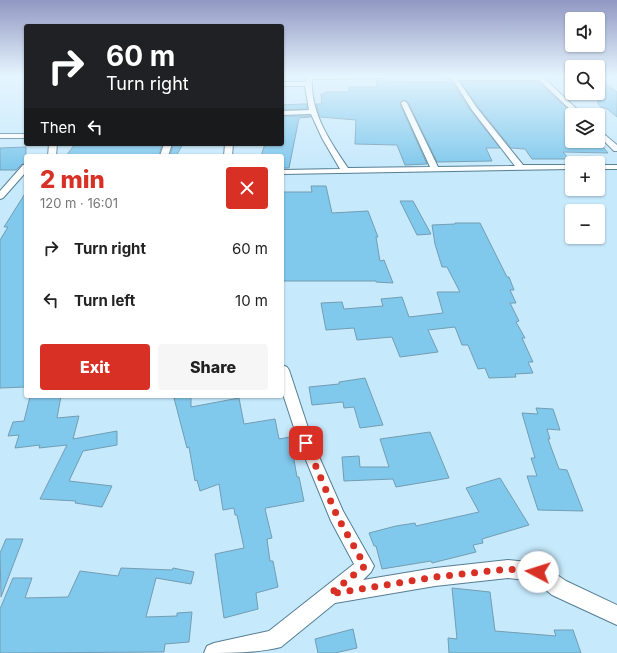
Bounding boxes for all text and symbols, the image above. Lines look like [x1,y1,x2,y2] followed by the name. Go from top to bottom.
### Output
[565,12,605,244] map controls
[565,12,605,52] button: sound
[106,39,175,73] text: 60 m
[40,40,92,92] icon: right
[565,60,605,100] button: search
[106,73,189,94] text: Turn right
[565,108,605,148] button: layers
[84,116,106,138] icon: left
[40,118,76,137] text: Then
[565,156,605,196] button: +
[40,165,105,194] text: 2 min
[226,167,268,209] button: close
[40,195,118,211] text: 120 m · 16:01
[565,204,605,244] button: −
[40,237,62,259] icon: right
[74,239,146,258] text: Turn right
[232,239,268,258] text: 60 m
[40,289,62,311] icon: left
[74,291,135,310] text: Turn left
[235,291,268,310] text: 10 m
[40,344,150,390] button: Exit
[158,344,268,390] button: Share
[289,426,323,460] pin
[295,432,317,454] icon: arrive
[517,551,559,593] position arrow

